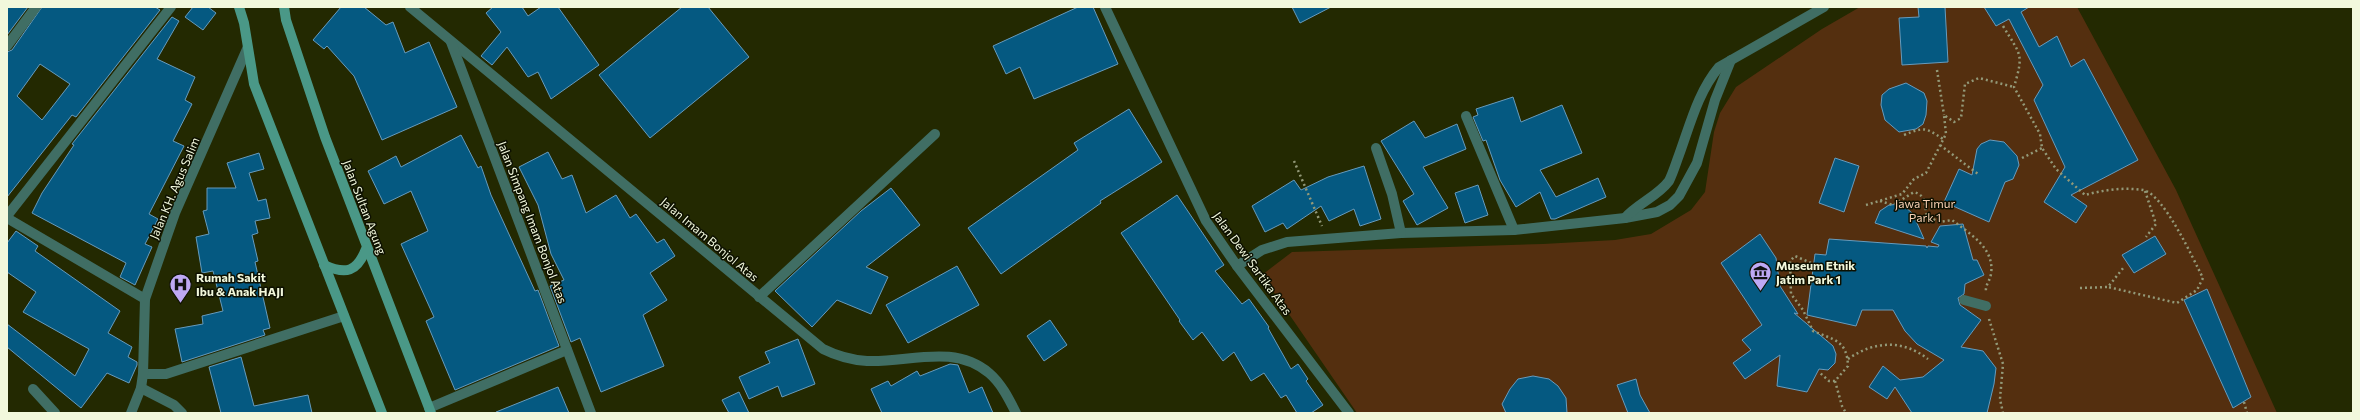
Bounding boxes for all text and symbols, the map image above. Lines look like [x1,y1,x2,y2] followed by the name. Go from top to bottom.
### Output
[146,135,203,241] street label: Jalan KH. Agus Salim
[495,139,570,305] street label: Jalan Simpang Imam Bonjol Atas
[340,158,390,257] street label: Jalan Sultan Agung
[658,194,762,285] street label: Jalan Imam Bonjol Atas
[1895,196,1955,224] park label: Jawa Timur Park 1
[1210,209,1295,318] street label: Jalan Dewi Sartika Atas
[1776,258,1855,287] place label: Museum Etnik Jatim Park 1
[1747,259,1773,292] museum icon: Museum Etnik Jatim Park 1
[196,270,284,299] place label: Rumah Sakit Ibu & Anak HAJI
[167,271,193,304] hospital icon: Rumah Sakit Ibu & Anak HAJI

